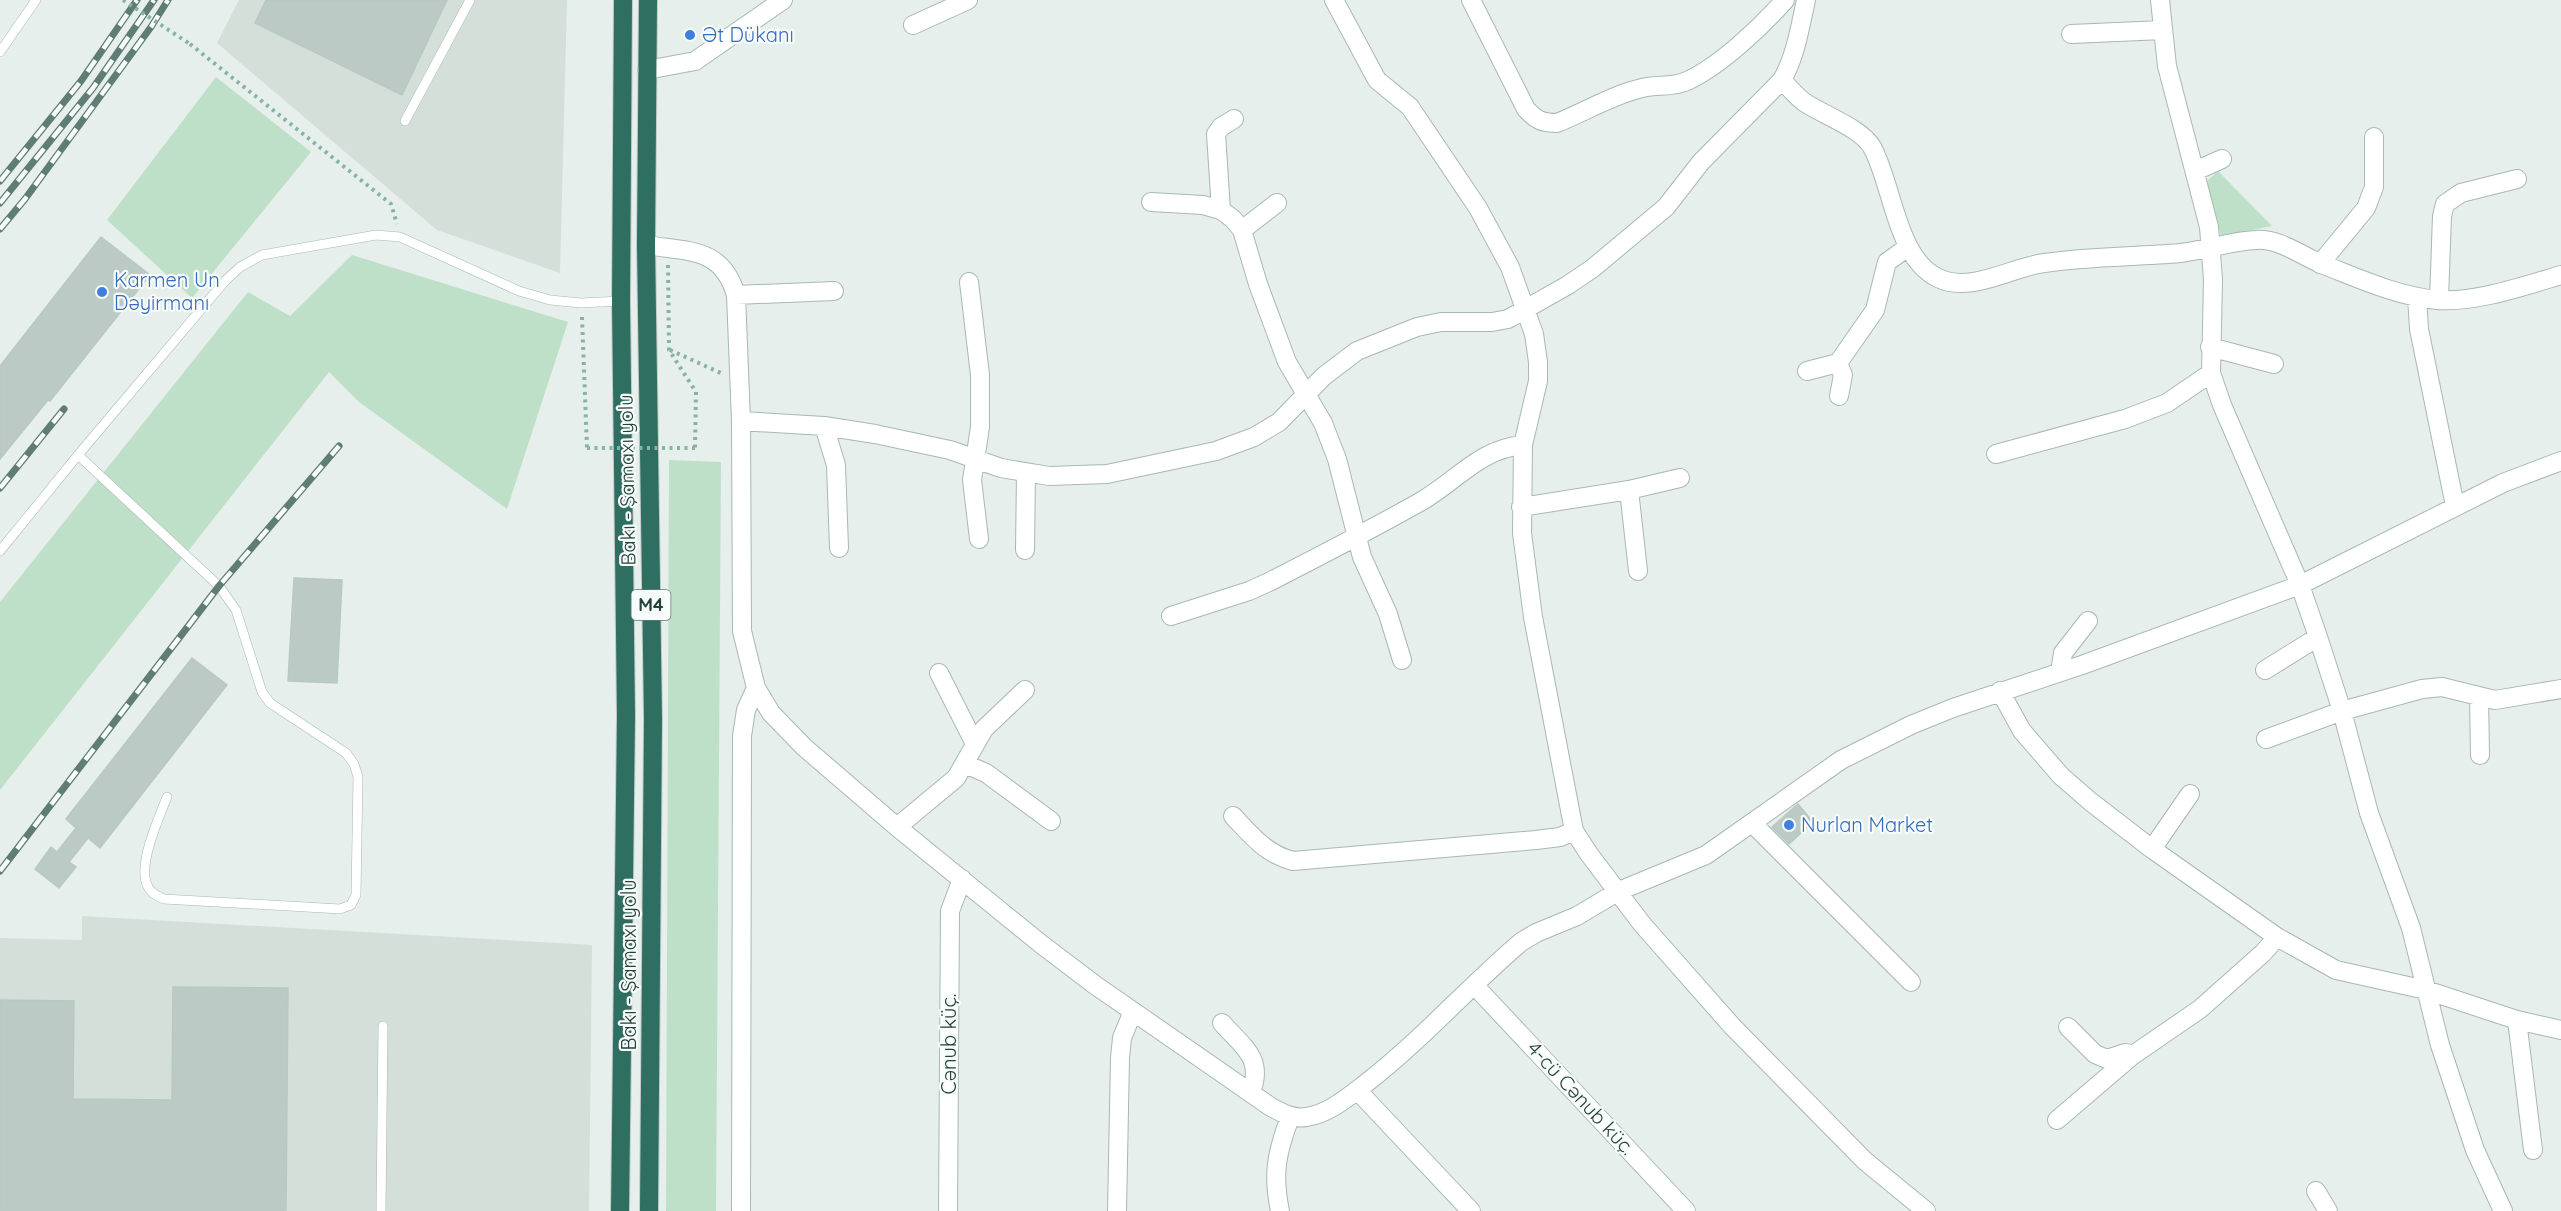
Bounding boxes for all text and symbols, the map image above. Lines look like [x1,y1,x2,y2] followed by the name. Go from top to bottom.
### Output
[702,22,794,47] place label: Ət Dükanı
[683,28,697,42] marker: Ət Dükanı
[114,267,220,315] place label: Karmen Un Dəyirmanı
[95,285,109,299] marker: Karmen Un Dəyirmanı
[613,394,640,566] street label: Bakı - Şamaxı yolu
[632,590,670,620] road number: M4
[1801,812,1933,837] place label: Nurlan Market
[1782,818,1796,832] marker: Nurlan Market
[616,879,641,1051] street label: Bakı - Şamaxı yolu
[936,994,961,1094] street label: Cənub küç.
[1522,1036,1640,1160] street label: 4-cü Cənub küç.

